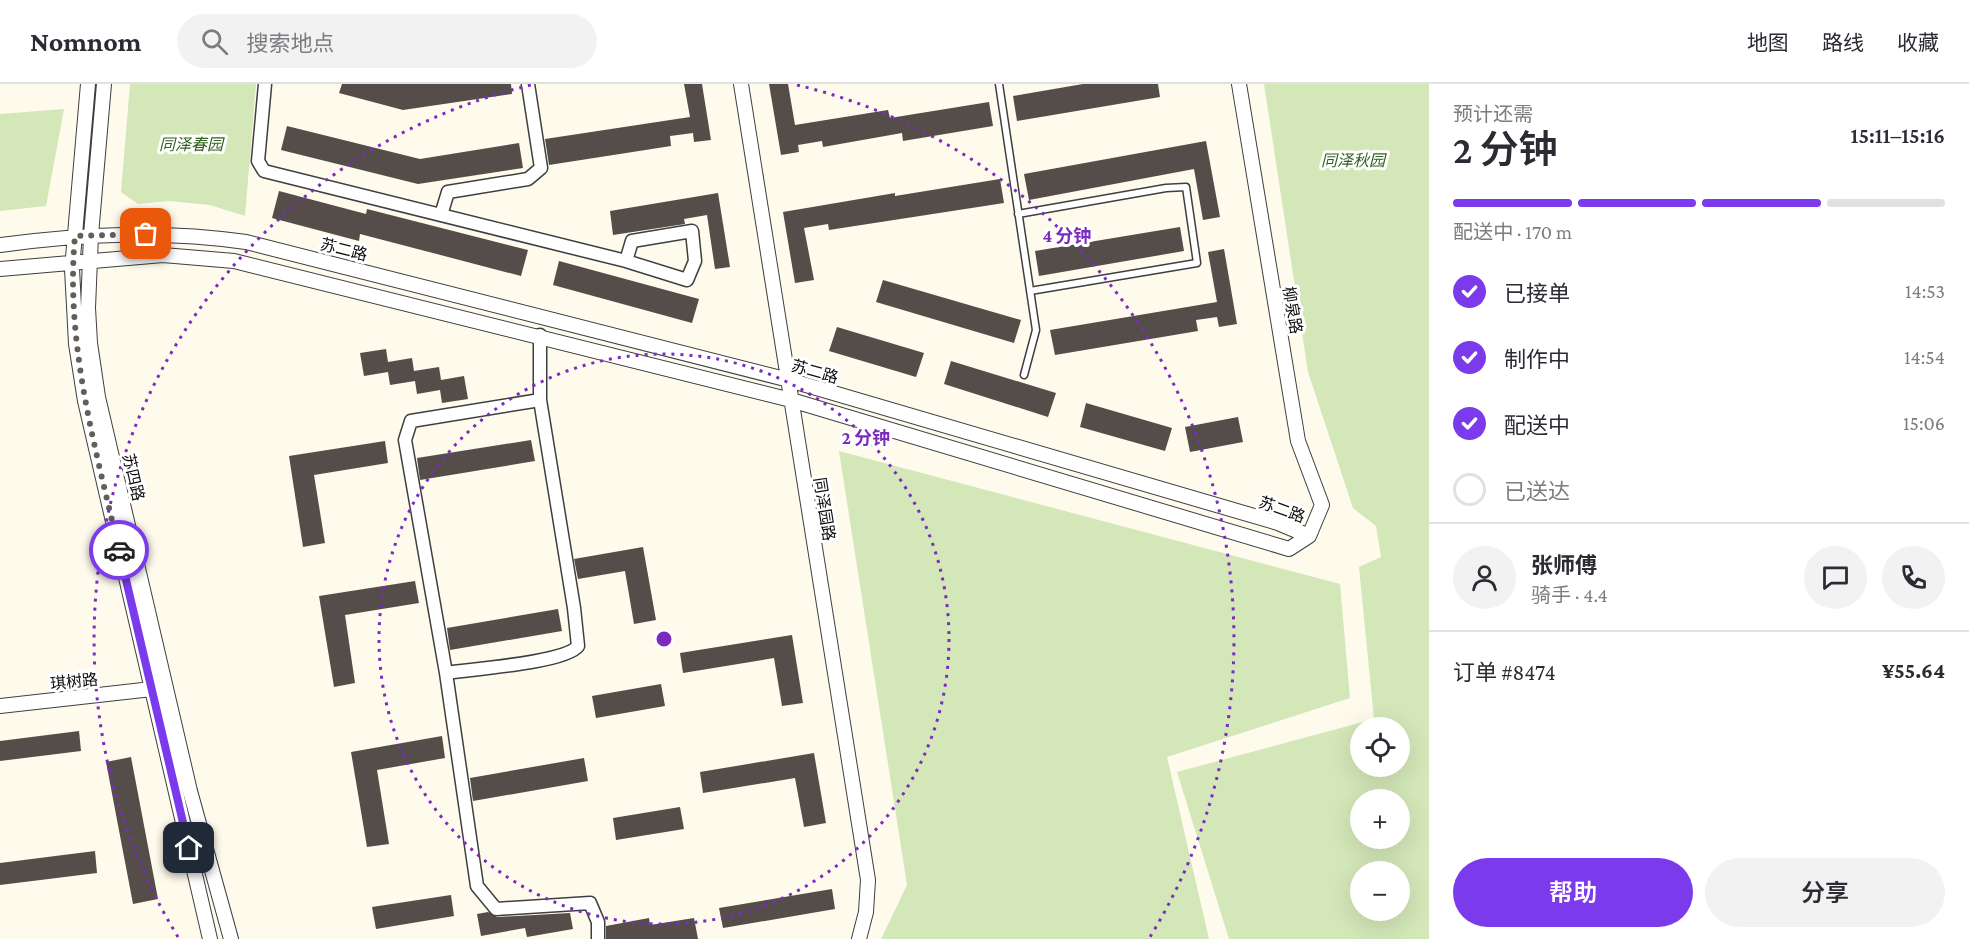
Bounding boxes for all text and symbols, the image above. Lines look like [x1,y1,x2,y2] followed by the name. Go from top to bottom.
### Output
[177,14,597,68] search box
[198,25,231,58] icon: search
[30,26,141,57] text: Nomnom
[246,31,334,56] text: 搜索地点
[1747,31,1789,55] text: 地图
[1822,31,1864,55] text: 路线
[1897,31,1939,55] text: 收藏
[1453,103,1533,125] text: 预计还需
[1851,123,1945,148] text: 15:11–15:16
[1453,128,1558,171] text: 2 分钟
[159,136,225,153] park label: 同泽春园
[1321,152,1387,169] park label: 同泽秋园
[120,208,171,259] pin
[129,217,162,250] icon: bag
[1453,221,1572,243] text: 配送中 · 170 m
[1042,226,1092,246] text: 4 分钟
[319,235,369,264] street label: 苏二路
[1453,275,1486,308] icon: check
[1905,280,1945,302] text: 14:53
[1504,281,1570,306] text: 已接单
[1280,285,1305,335] street label: 柳泉路
[1453,341,1486,374] icon: check
[1904,346,1945,368] text: 14:54
[1504,347,1570,372] text: 制作中
[789,357,840,386] street label: 苏二路
[1453,407,1486,440] icon: check
[1903,412,1945,434] text: 15:06
[1504,413,1570,438] text: 配送中
[842,428,890,448] text: 2 分钟
[120,452,147,502] street label: 苏四路
[811,476,838,542] street label: 同泽园路
[1504,479,1570,504] text: 已送达
[1256,493,1307,526] street label: 苏二路
[89,520,149,580] courier
[103,534,136,567] icon: car
[1453,546,1516,609] button: person
[1804,546,1867,609] button: chat
[1882,546,1945,609] button: phone
[1531,553,1597,578] text: 张师傅
[1531,584,1608,606] text: 骑手 · 4.4
[654,629,674,649] centre of rings
[1882,658,1945,683] text: ¥55.64
[1453,660,1556,685] text: 订单 #8474
[49,671,99,692] street label: 琪树路
[1350,717,1410,921] map controls
[1350,717,1410,777] button: locate
[1350,789,1410,849] button: +
[163,822,214,873] pin
[172,831,205,864] icon: home
[1453,858,1693,927] button: 帮助
[1705,858,1945,927] button: 分享
[1350,861,1410,921] button: −

